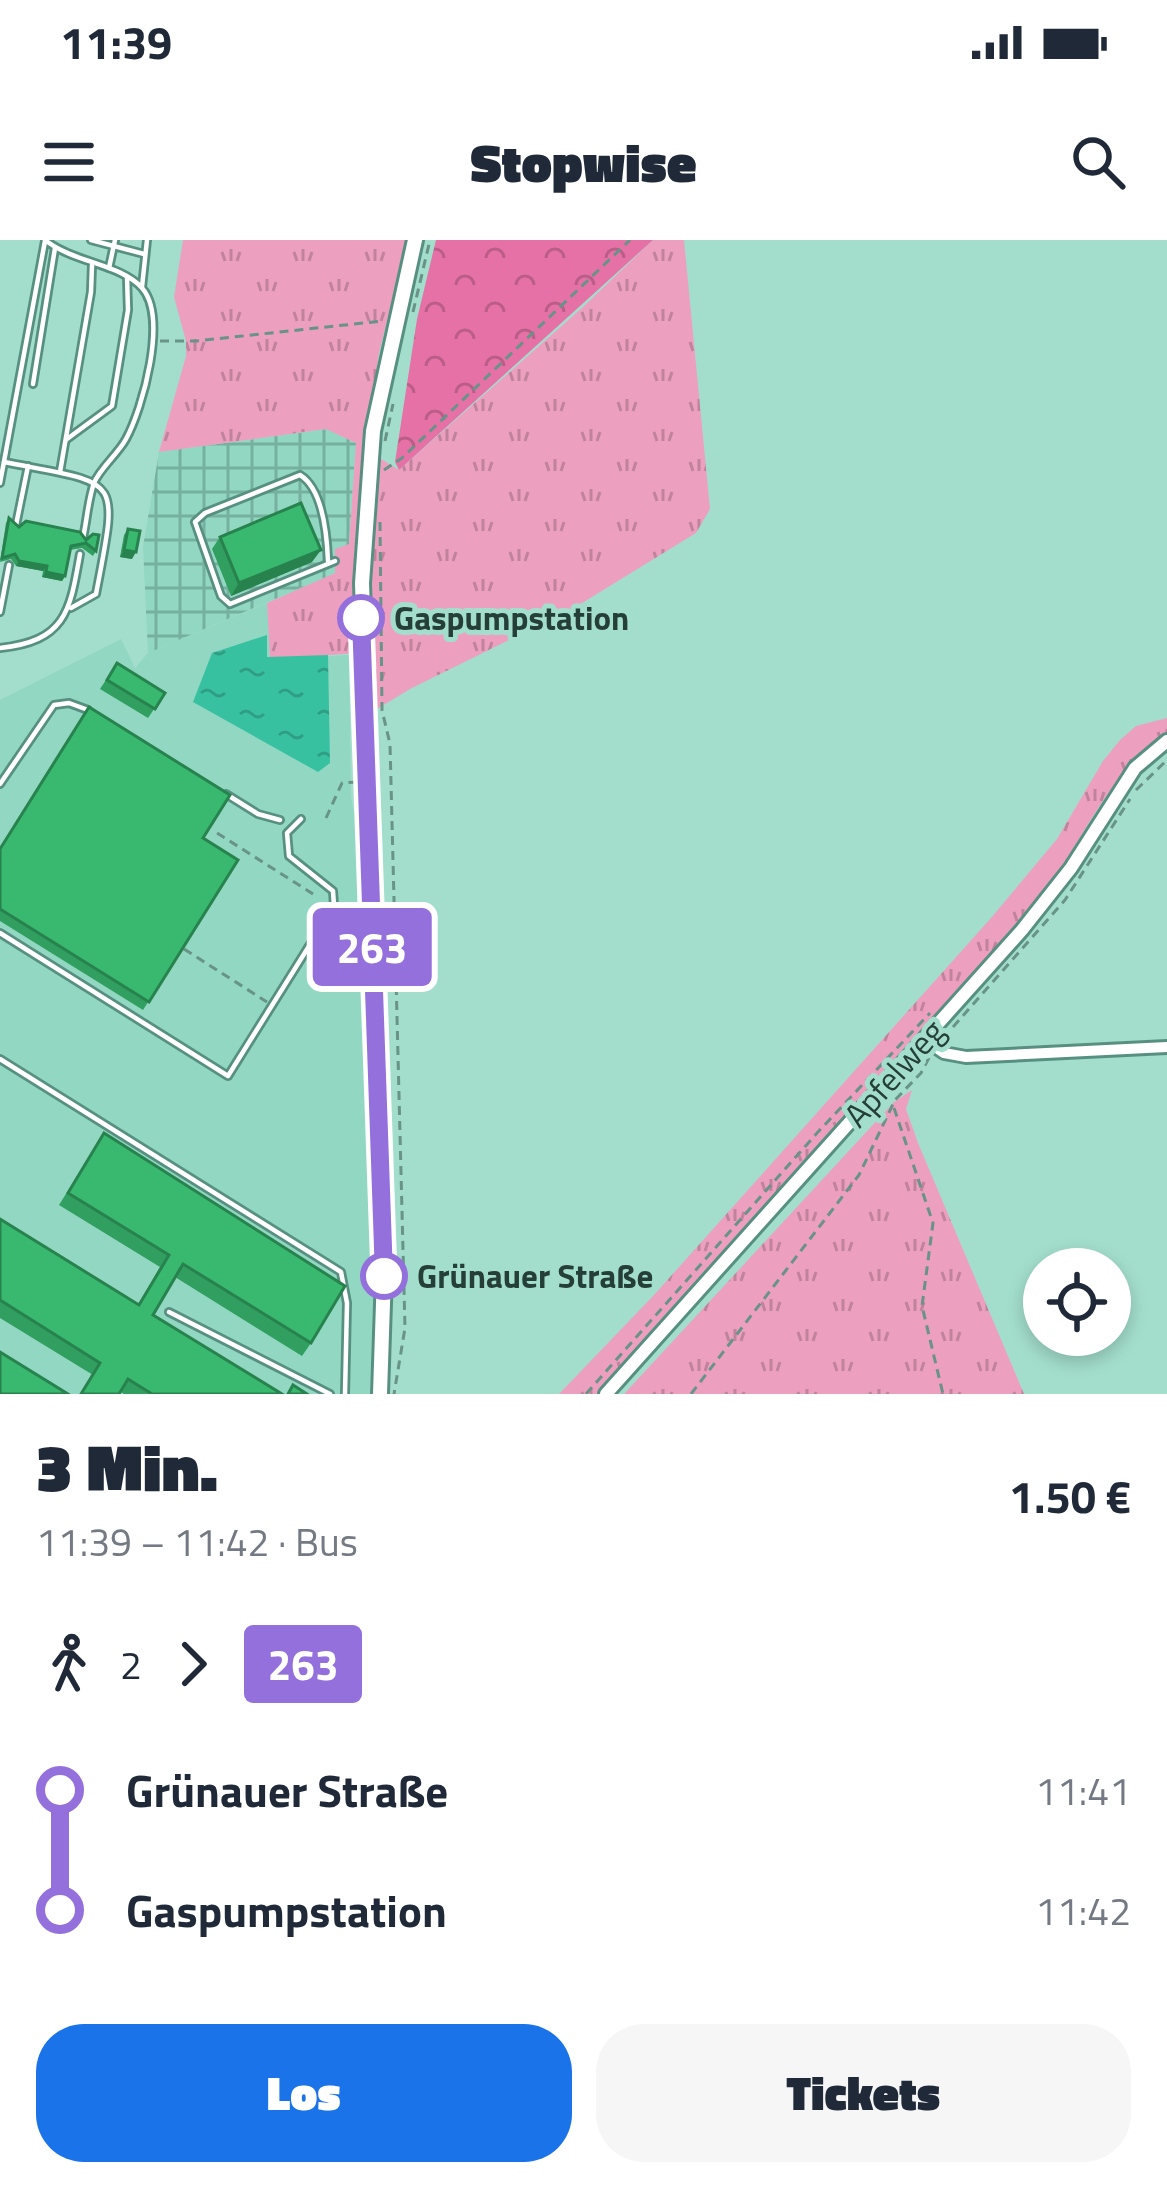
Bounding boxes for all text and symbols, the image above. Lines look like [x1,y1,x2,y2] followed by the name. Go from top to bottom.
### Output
[60,8,172,76] text: 11:39
[470,121,697,203] text: Stopwise
[36,129,102,195] icon: menu
[1065,129,1131,195] icon: search
[394,593,629,643] place label: Gaspumpstation
[339,596,383,640] marker: Gaspumpstation
[303,908,441,986] line badge: 263
[337,915,407,979] text: 263
[832,1008,956,1138] street label: Apfelweg
[1023,1248,1131,1356] map controls
[1023,1248,1131,1356] button: locate
[417,1251,653,1301] place label: Grünauer Straße
[362,1254,406,1298] marker: Grünauer Straße
[36,1416,218,1517] text: 3 Min.
[1009,1462,1131,1530] text: 1.50 €
[36,1512,358,1571] text: 11:39 – 11:42 · Bus
[36,1631,102,1697] icon: walk
[160,1631,226,1697] icon: forward
[268,1632,338,1696] text: 263
[120,1635,142,1694] text: 2
[126,1756,448,1824] text: Grünauer Straße
[1035,1761,1131,1820] text: 11:41
[126,1876,447,1944] text: Gaspumpstation
[1035,1881,1131,1940] text: 11:42
[36,2024,572,2162] button: Los
[596,2024,1131,2162] button: Tickets

